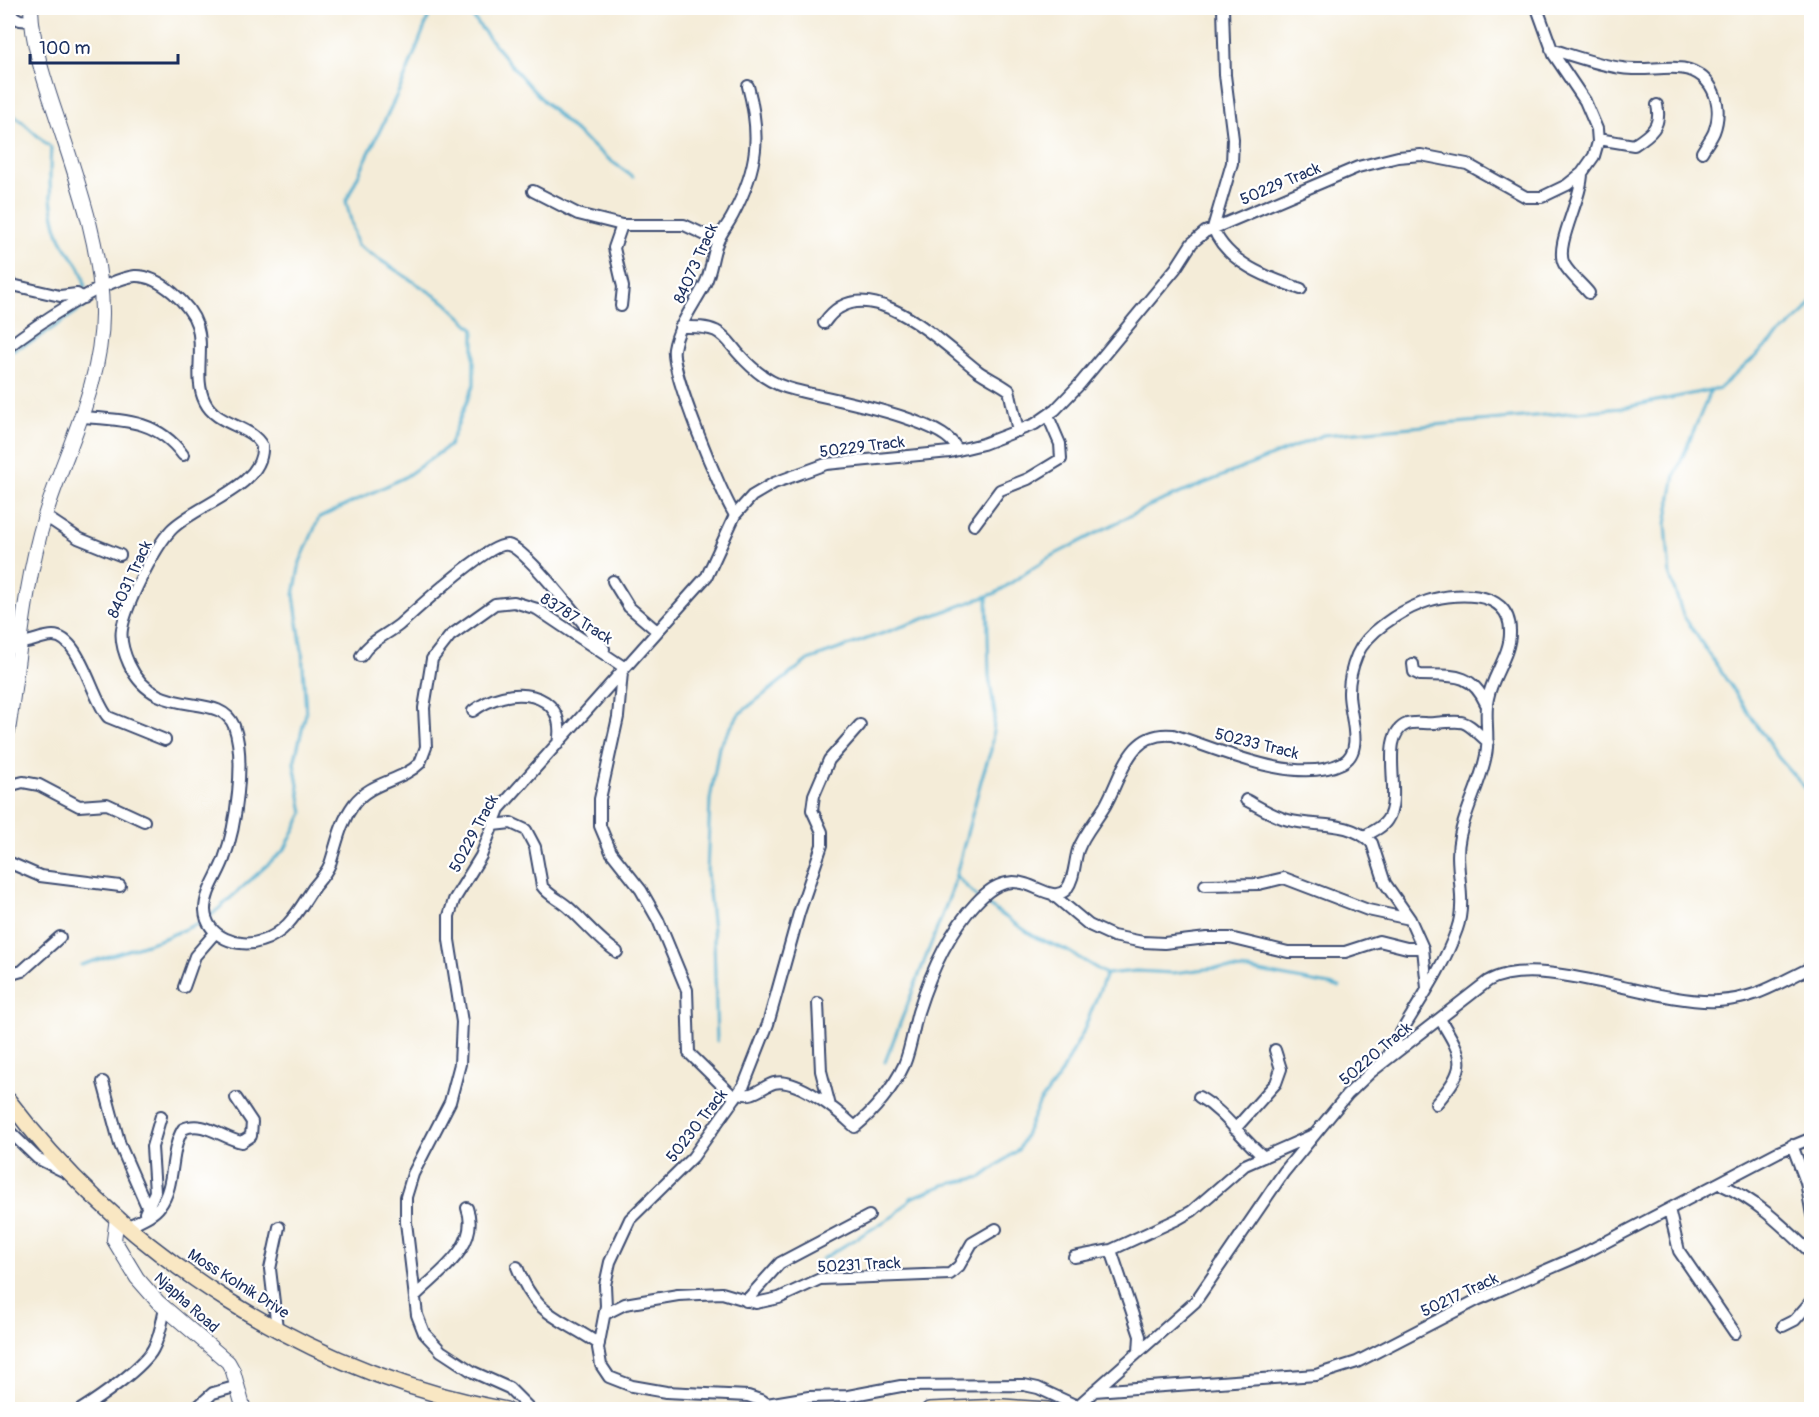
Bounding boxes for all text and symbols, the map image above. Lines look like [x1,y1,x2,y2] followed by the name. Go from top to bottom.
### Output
[30,27,178,65] scale bar
[39,37,91,60] text: 100 m
[1237,158,1324,210] street label: 50229 Track
[669,220,723,307] street label: 84073 Track
[818,432,906,462] street label: 50229 Track
[103,537,157,621] street label: 84031 Track
[536,589,617,649] street label: 83787 Track
[1213,724,1301,764] street label: 50233 Track
[445,791,503,876] street label: 50229 Track
[1335,1018,1416,1090] street label: 50220 Track
[662,1085,732,1166] street label: 50230 Track
[184,1245,293,1323] street label: Moss Kolnik Drive
[817,1253,901,1277] street label: 50231 Track
[150,1268,223,1337] street label: Njapha Road
[1418,1268,1502,1322] street label: 50217 Track

